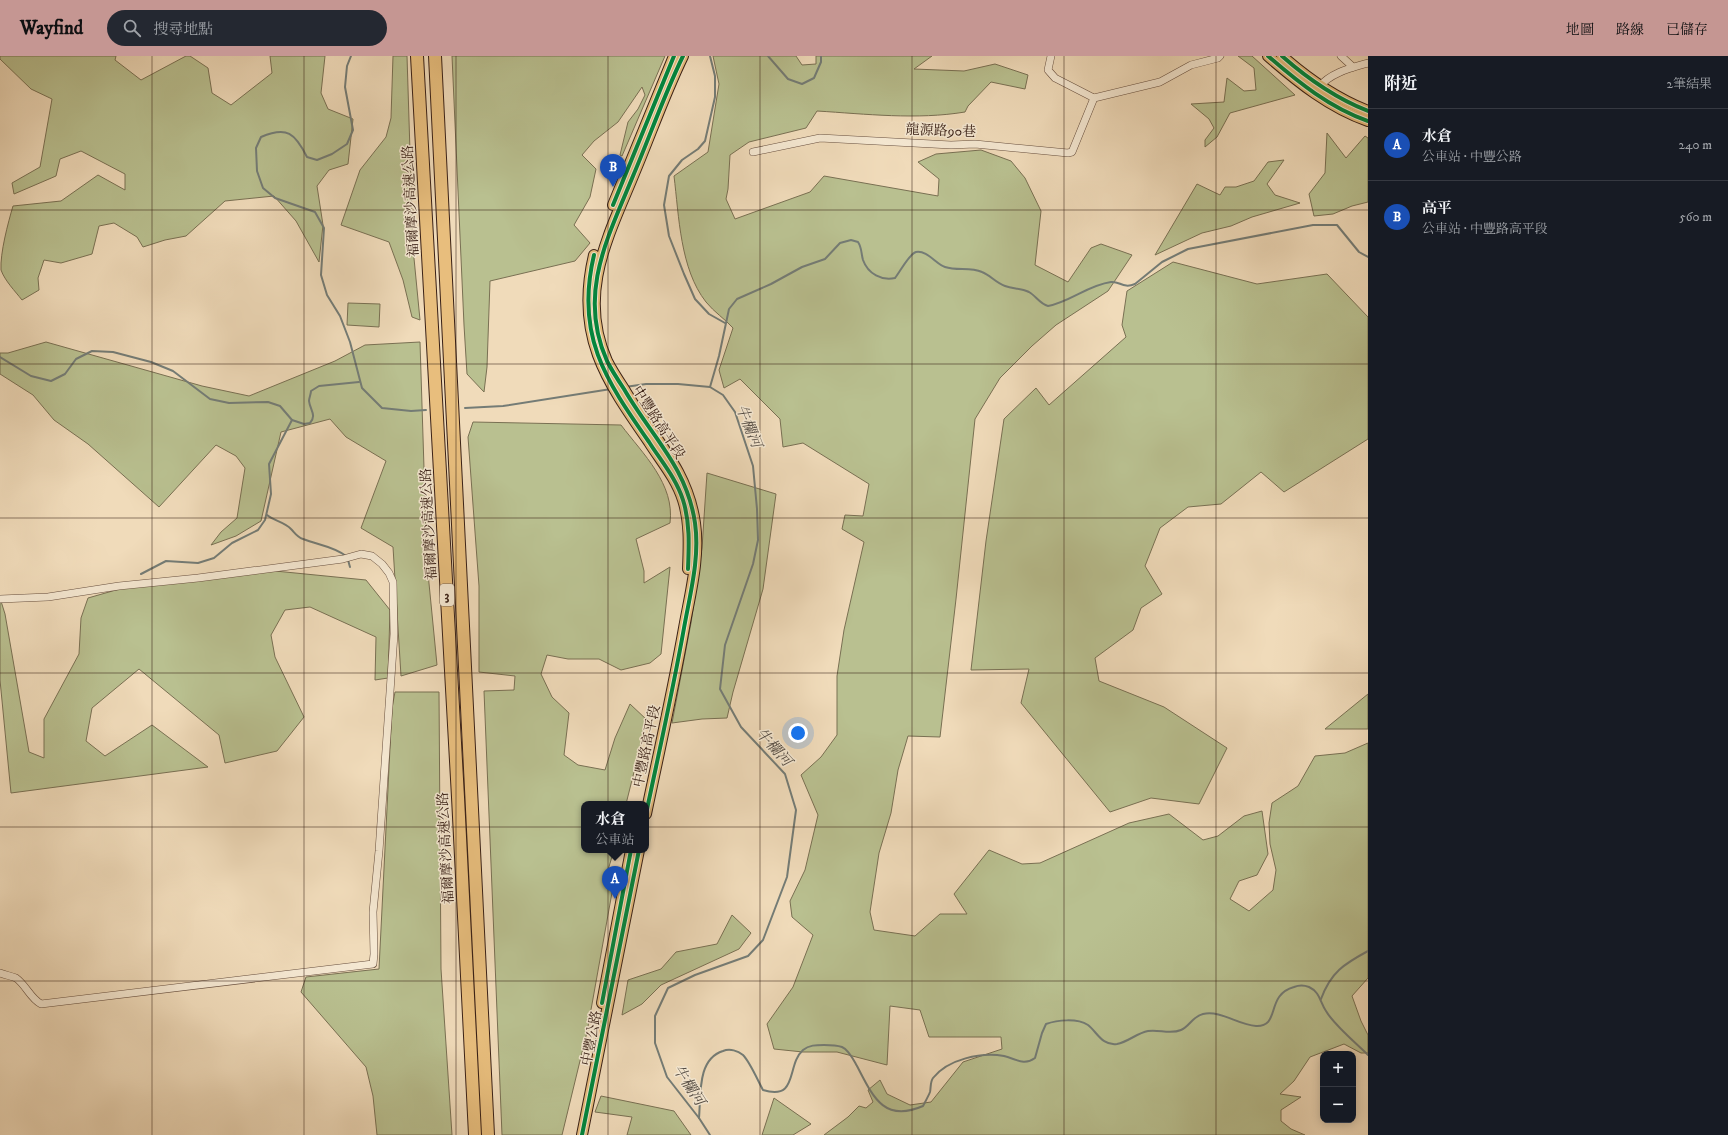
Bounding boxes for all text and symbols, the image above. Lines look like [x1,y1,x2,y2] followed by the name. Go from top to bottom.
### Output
[107,10,387,46] search box
[20,17,83,40] text: Wayfind
[121,17,143,39] icon: search
[153,20,213,39] text: 搜尋地點
[1566,21,1594,39] text: 地圖
[1616,21,1644,39] text: 路線
[1666,21,1708,39] text: 已儲存
[1384,73,1418,95] text: 附近
[1667,76,1712,92] text: 2筆結果
[905,121,977,141] street label: 龍源路90巷
[1422,127,1452,146] text: 水倉
[1393,137,1401,153] text: A
[1679,137,1712,153] text: 240 m
[399,145,423,257] street label: 福爾摩沙高速公路
[1422,149,1522,165] text: 公車站 · 中豐公路
[600,154,626,187] pin: B
[1422,199,1452,218] text: 高平
[1393,209,1401,225] text: B
[1679,209,1712,225] text: 560 m
[1422,221,1548,237] text: 公車站 · 中豐路高平段
[628,382,689,463] street label: 中豐路高平段
[731,402,767,453] water label: 牛欄河
[417,468,441,580] street label: 福爾摩沙高速公路
[440,584,454,606] road number: 3
[629,703,665,789] street label: 中豐路高平段
[788,723,808,743] your location
[752,724,798,773] water label: 牛欄河
[434,792,458,904] street label: 福爾摩沙高速公路
[581,801,649,853] popup
[595,810,626,829] text: 水倉
[595,832,635,848] text: 公車站
[602,866,628,899] pin: A
[578,1009,606,1067] street label: 中豐公路
[1320,1051,1356,1123] map controls
[1320,1051,1356,1087] button: +
[668,1061,710,1112] water label: 牛欄河
[1320,1087,1356,1123] button: −

